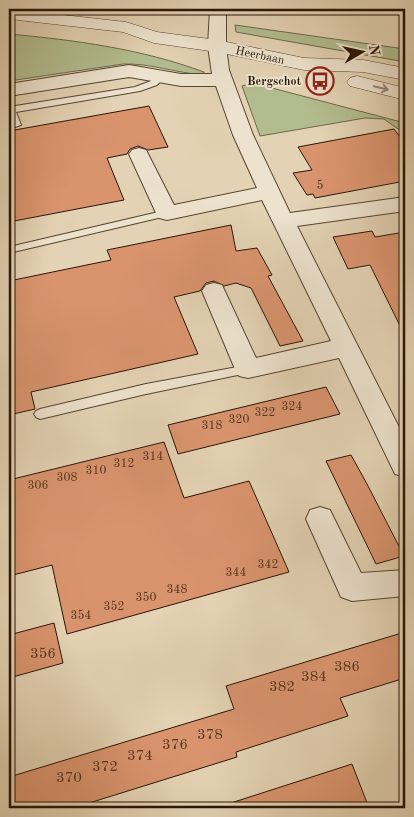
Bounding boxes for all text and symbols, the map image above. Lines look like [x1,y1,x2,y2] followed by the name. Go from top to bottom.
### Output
[336,28,386,78] north arrow
[366,44,382,57] text: N
[234,45,286,67] street label: Heerbaan
[305,66,335,96] bus stop icon: Bergschot
[247,76,302,88] place label: Bergschot
[373,84,389,94] one-way arrow
[317,179,324,192] house number: 5
[282,401,302,413] house number: 324
[255,407,275,419] house number: 322
[229,414,249,426] house number: 320
[202,420,222,432] house number: 318
[143,451,163,463] house number: 314
[114,458,134,470] house number: 312
[86,465,106,477] house number: 310
[57,472,77,484] house number: 308
[28,480,48,492] house number: 306
[258,559,278,571] house number: 342
[226,567,246,579] house number: 344
[167,584,187,596] house number: 348
[136,591,156,604] house number: 350
[104,600,124,613] house number: 352
[71,609,91,622] house number: 354
[30,647,56,662] house number: 356
[334,660,360,675] house number: 386
[301,670,327,685] house number: 384
[269,680,295,695] house number: 382
[197,728,223,743] house number: 378
[162,738,188,753] house number: 376
[127,749,153,764] house number: 374
[92,760,118,775] house number: 372
[56,771,82,786] house number: 370

